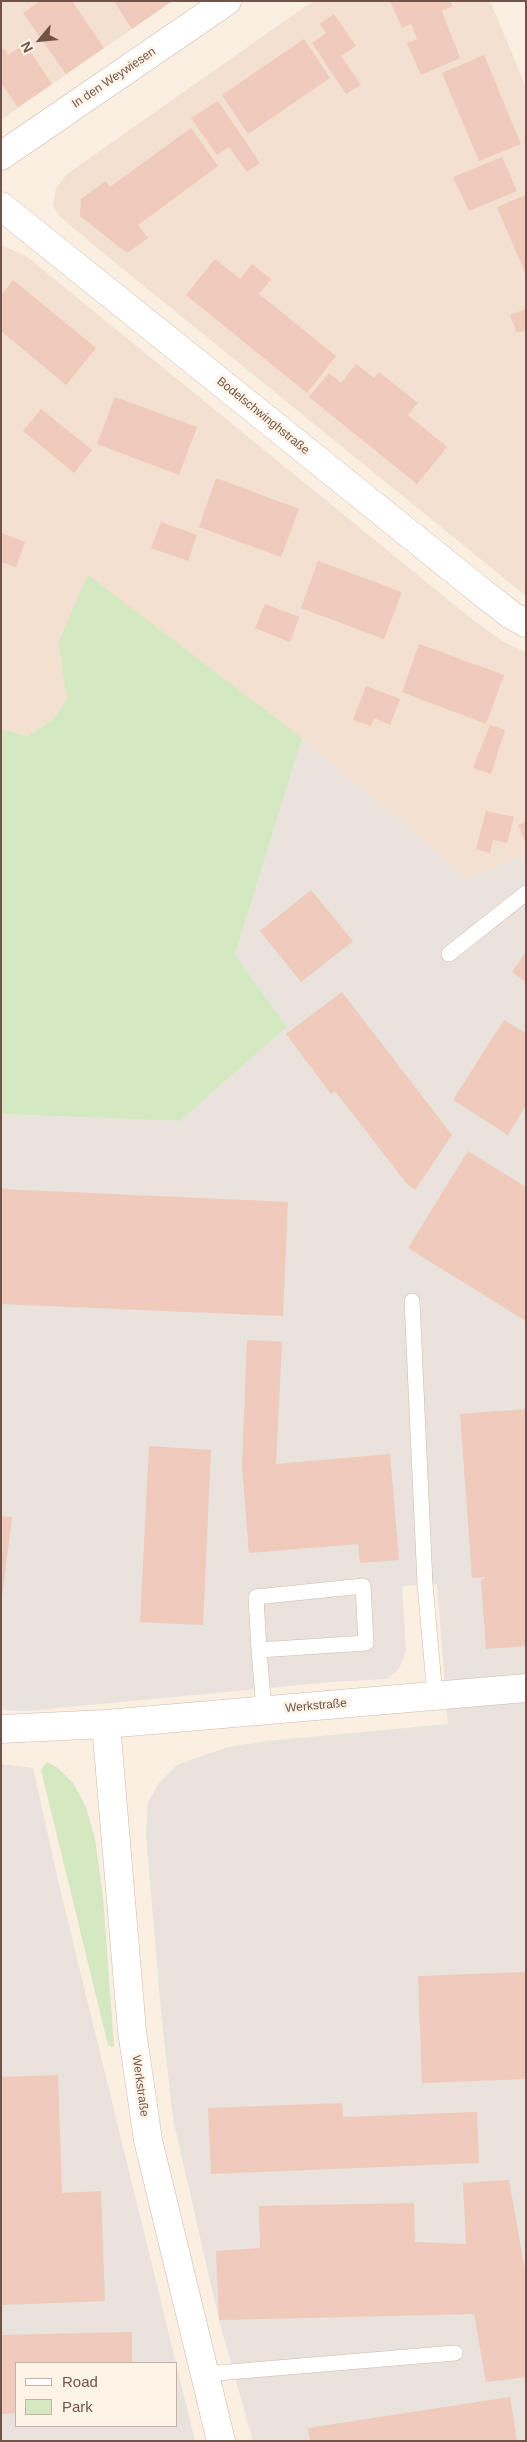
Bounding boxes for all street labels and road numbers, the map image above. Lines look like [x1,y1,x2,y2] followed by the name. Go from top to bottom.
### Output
[69,45,159,111] street label: In den Weywiesen
[214,374,312,458] street label: Bodelschwinghstraße
[285,1696,347,1716] street label: Werkstraße
[129,2054,151,2118] street label: Werkstraße

